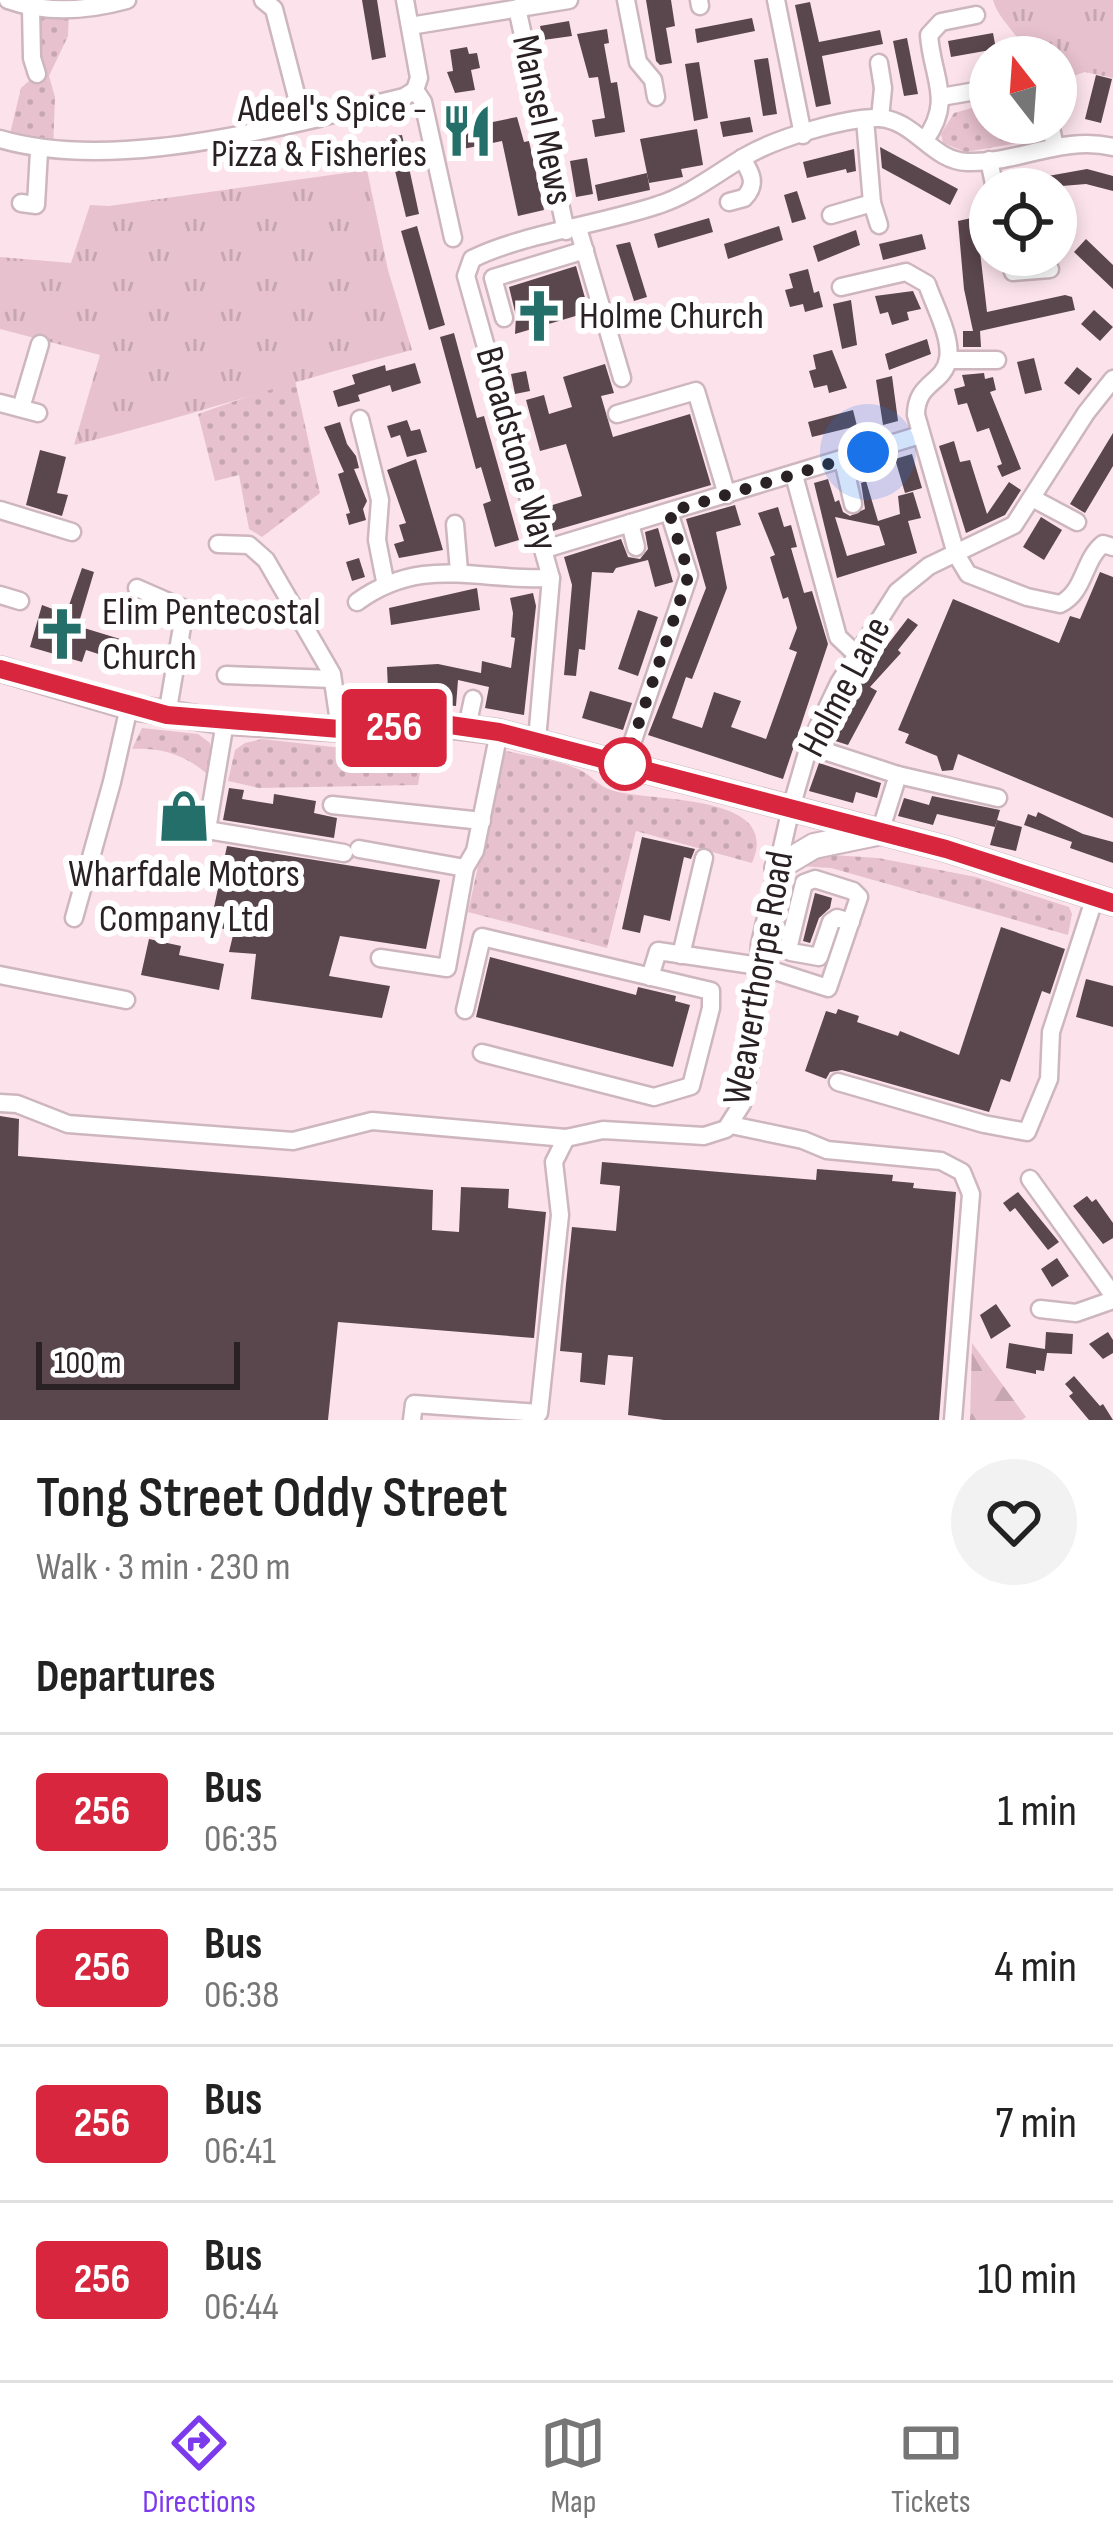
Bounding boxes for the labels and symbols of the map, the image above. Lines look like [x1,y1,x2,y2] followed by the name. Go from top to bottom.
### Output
[501,31,583,209] street label: Mansel Mews
[969,36,1077,144] north arrow
[211,86,427,178] place label: Adeel's Spice - Pizza & Fisheries
[438,102,496,160] restaurant icon: Adeel's Spice - Pizza & Fisheries
[510,287,568,345] church icon: Holme Church
[579,293,764,340] place label: Holme Church
[464,342,568,556] street label: Broadstone Way
[838,422,898,482] your location
[102,589,321,681] place label: Elim Pentecostal Church
[33,605,91,663] church icon: Elim Pentecostal Church
[789,609,901,765] street label: Holme Lane
[325,689,463,767] line badge: 256
[600,739,650,789] unlabelled marker
[155,787,213,845] shop icon: Wharfdale Motors Company Ltd
[714,848,804,1108] street label: Weaverthorpe Road
[68,851,300,943] place label: Wharfdale Motors Company Ltd
[36,1336,240,1389] scale bar

